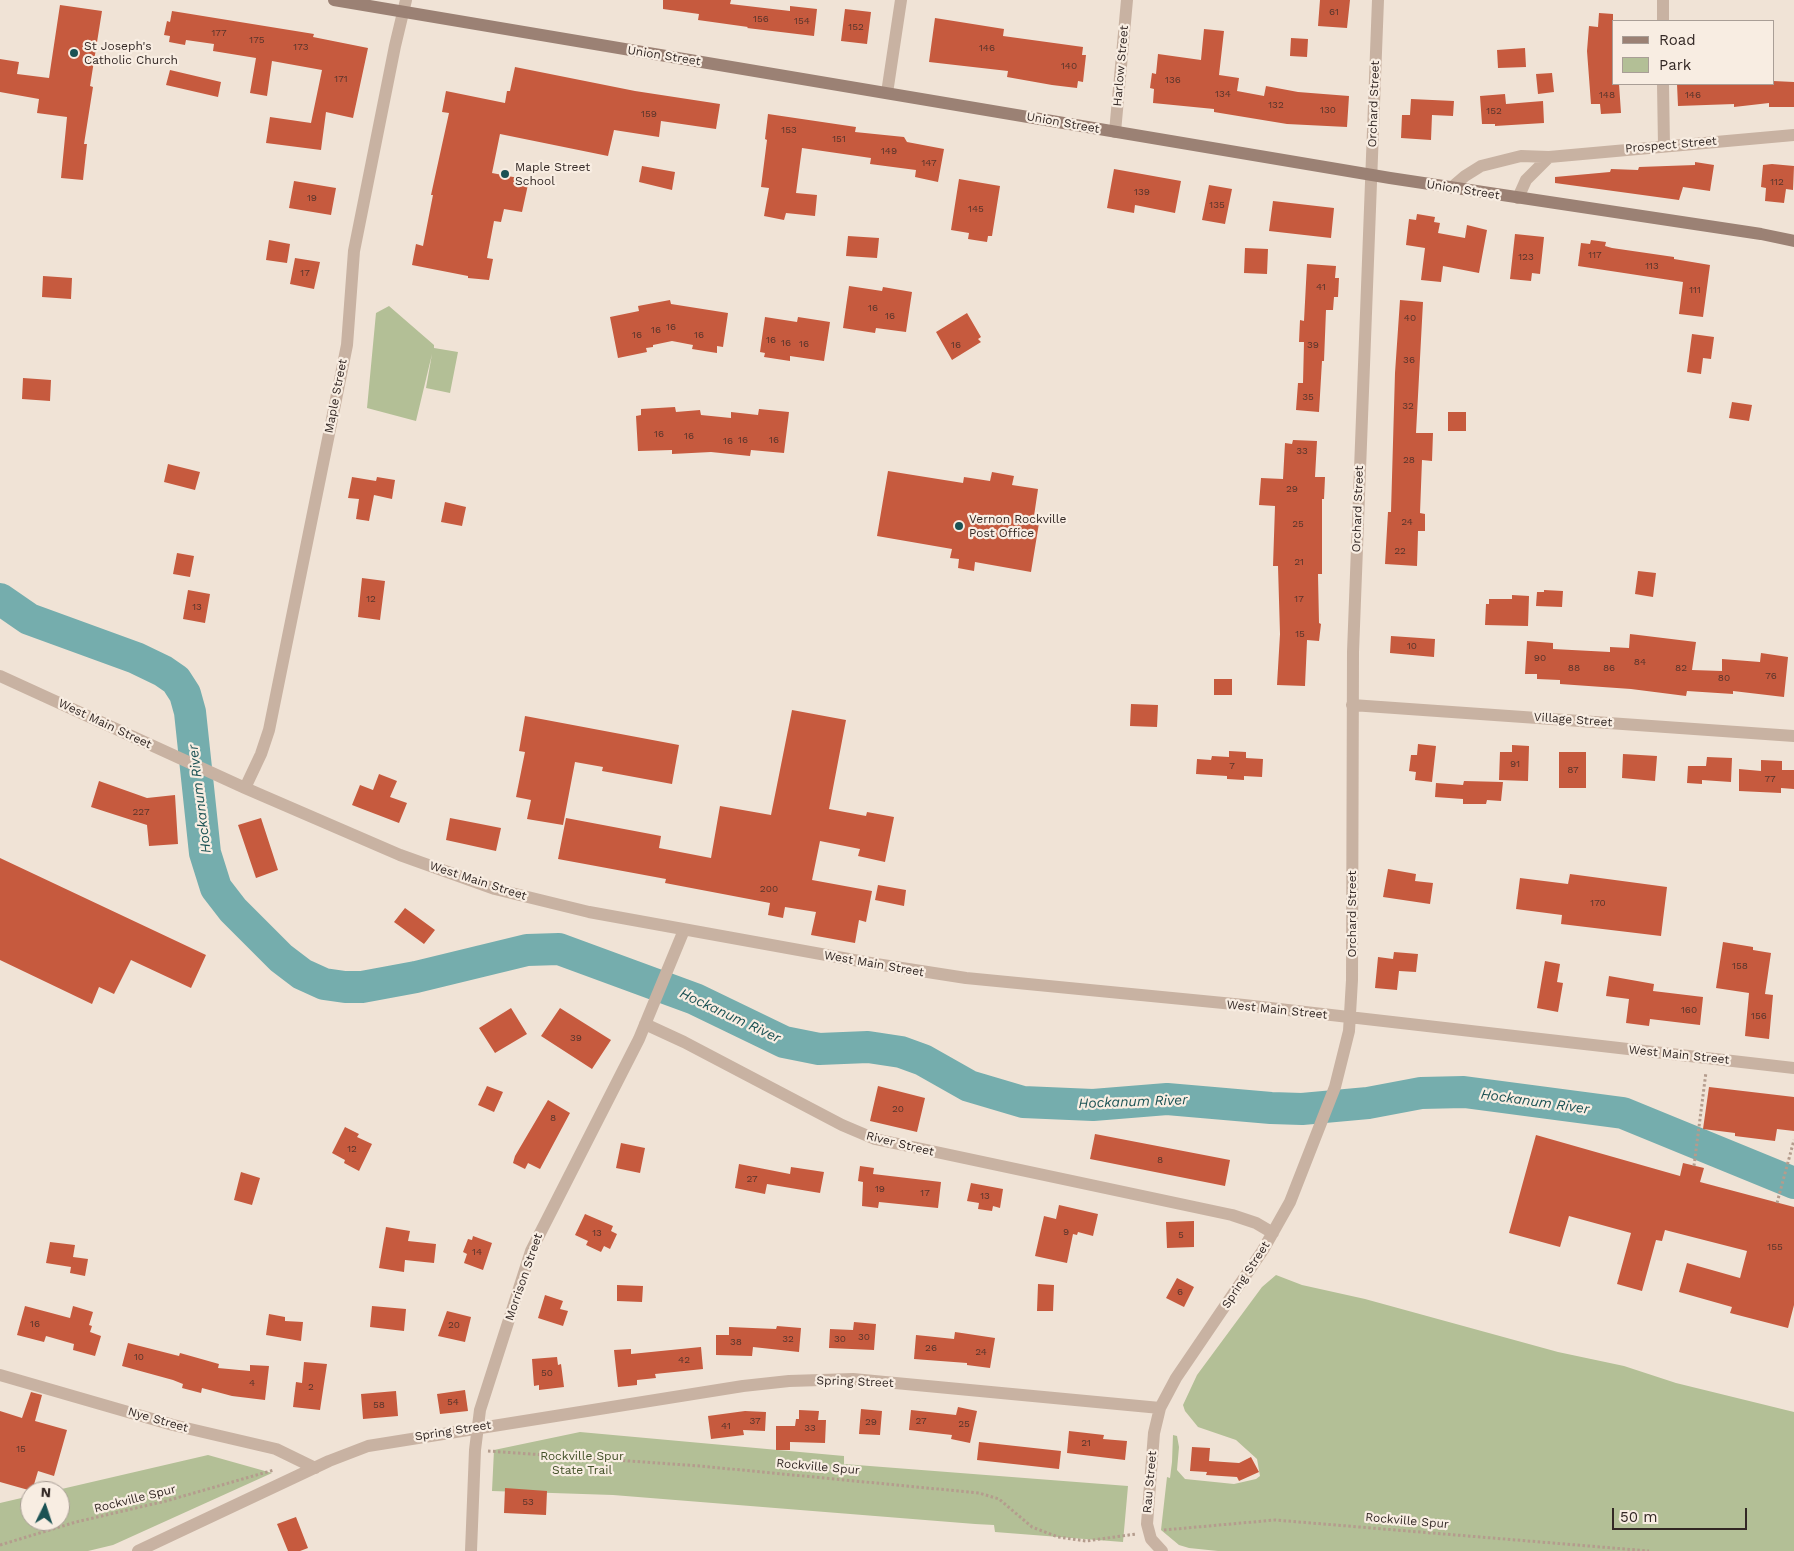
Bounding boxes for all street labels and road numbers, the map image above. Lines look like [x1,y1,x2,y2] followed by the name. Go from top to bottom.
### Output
[1110,25,1132,107] street label: Harlow Street
[626,43,702,69] street label: Union Street
[1365,60,1383,148] street label: Orchard Street
[1025,109,1101,137] street label: Union Street
[1625,134,1717,156] street label: Prospect Street
[1425,177,1501,203] street label: Union Street
[322,358,350,434] street label: Maple Street
[1349,465,1367,553] street label: Orchard Street
[56,696,154,752] street label: West Main Street
[1533,710,1613,730] street label: Village Street
[428,859,528,903] street label: West Main Street
[1345,871,1359,957] street label: Orchard Street
[823,948,925,980] street label: West Main Street
[1226,998,1328,1022] street label: West Main Street
[1628,1043,1730,1067] street label: West Main Street
[865,1129,935,1159] street label: River Street
[502,1231,546,1323] street label: Morrison Street
[1219,1239,1273,1311] street label: Spring Street
[816,1373,894,1391] street label: Spring Street
[126,1405,190,1435] street label: Nye Street
[414,1418,492,1444] street label: Spring Street
[1140,1450,1160,1514] street label: Rau Street
[776,1456,860,1478] street label: Rockville Spur
[93,1482,177,1516] street label: Rockville Spur
[1365,1510,1449,1532] street label: Rockville Spur

